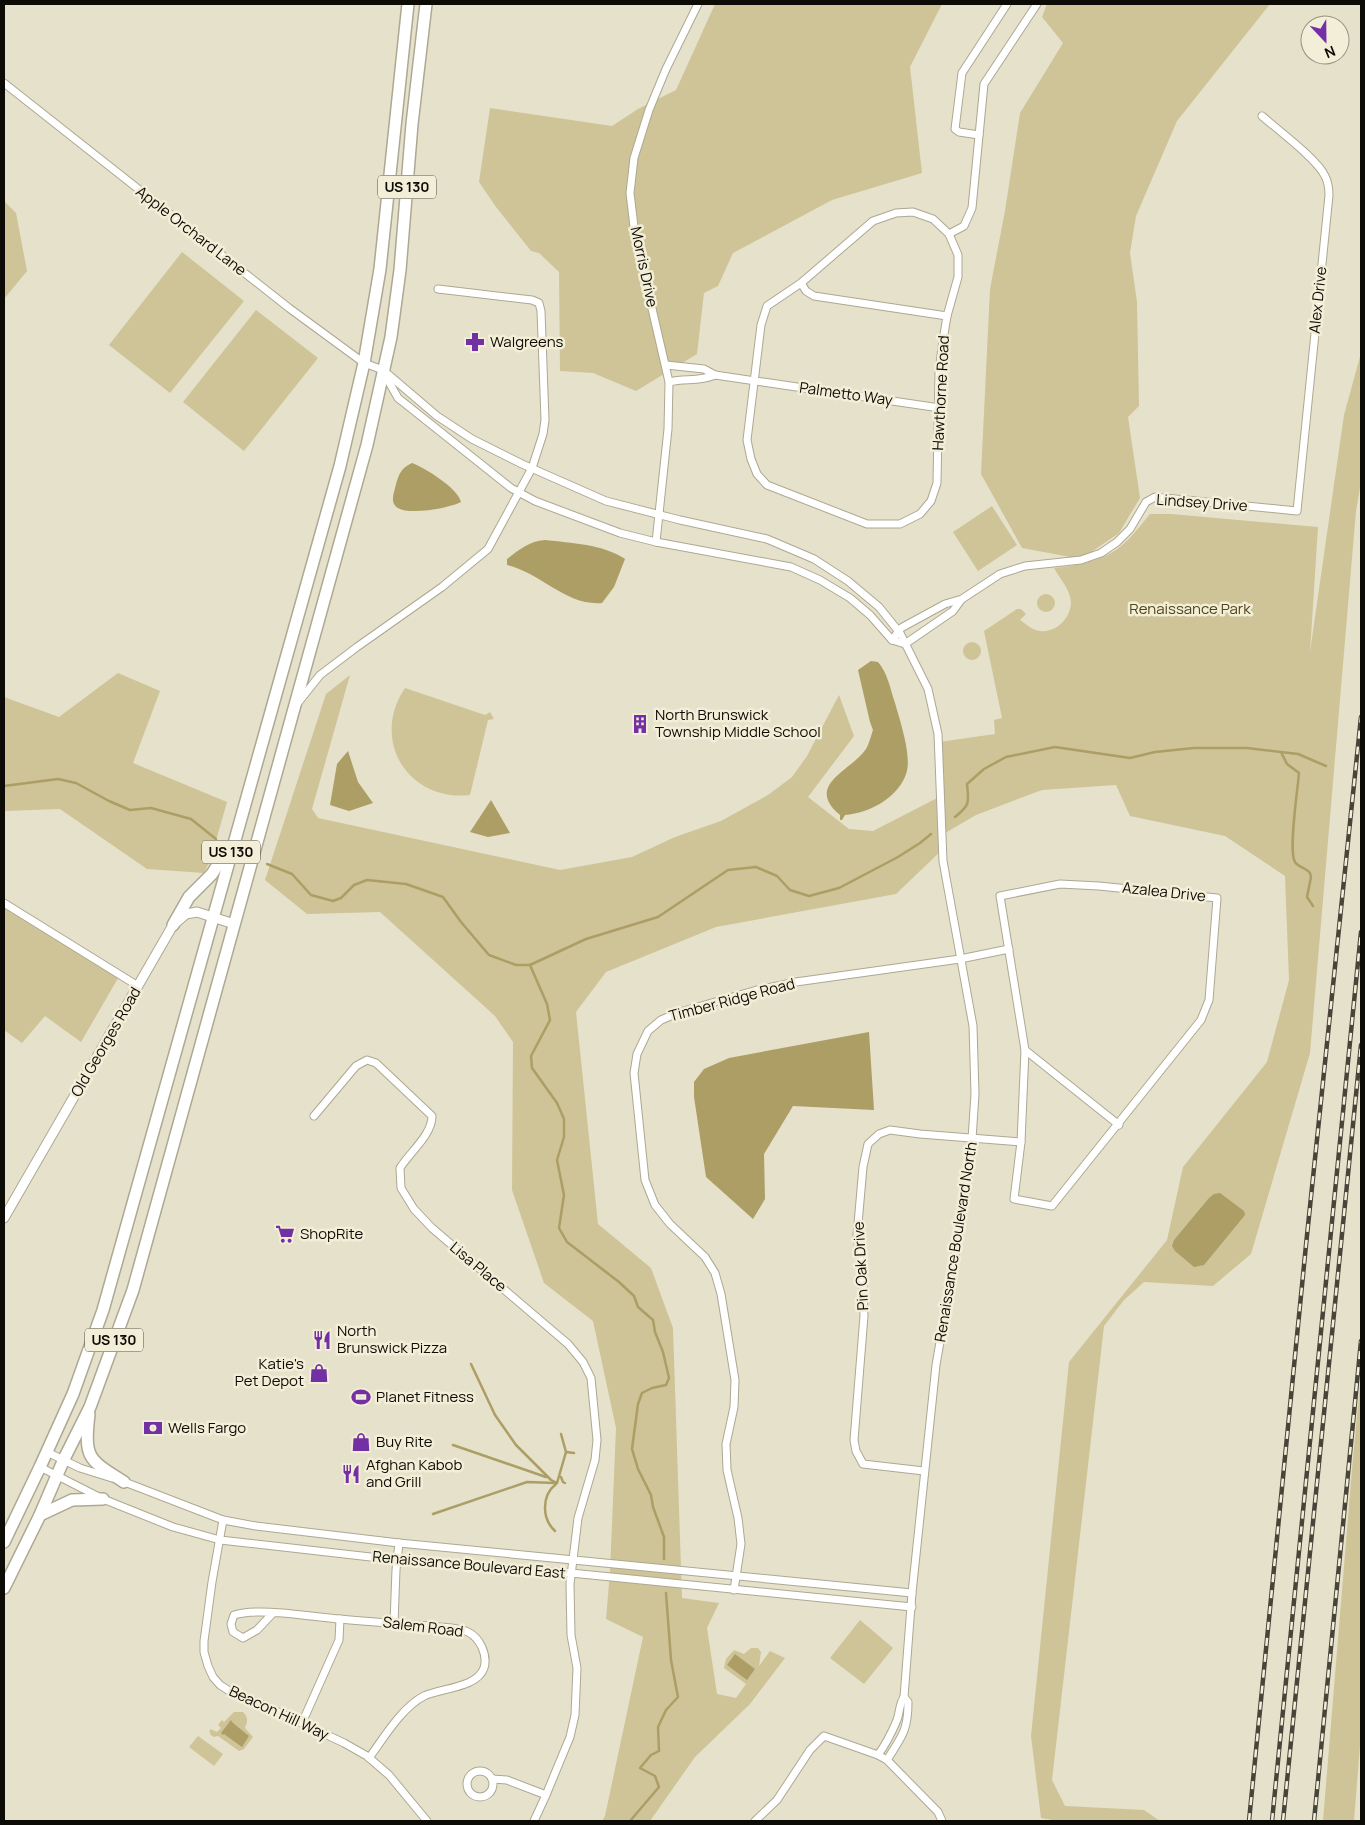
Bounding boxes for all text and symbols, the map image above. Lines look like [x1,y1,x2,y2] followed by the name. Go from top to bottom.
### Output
[1300,15,1350,65] north arrow
[1322,42,1338,63] text: N
[378,176,436,198] road number: US 130
[132,181,251,281] street label: Apple Orchard Lane
[626,225,663,309] street label: Morris Drive
[1304,265,1331,335] street label: Alex Drive
[464,331,486,353] pharmacy icon: Walgreens
[490,331,564,352] place label: Walgreens
[927,335,954,451] street label: Hawthorne Road
[798,377,894,410] street label: Palmetto Way
[1156,489,1249,516] street label: Lindsey Drive
[1129,598,1251,619] park label: Renaissance Park
[655,704,821,742] place label: North Brunswick Township Middle School
[629,713,651,735] building icon: North Brunswick Township Middle School
[202,840,260,864] road number: US 130
[1121,877,1207,906] street label: Azalea Drive
[667,973,797,1026] street label: Timber Ridge Road
[66,983,146,1101] street label: Old Georges Road
[929,1140,982,1344] street label: Renaissance Boulevard North
[848,1221,873,1311] street label: Pin Oak Drive
[274,1223,296,1245] supermarket icon: ShopRite
[300,1223,364,1244] place label: ShopRite
[445,1237,511,1297] street label: Lisa Place
[337,1320,447,1358] place label: North Brunswick Pizza
[85,1328,143,1352] road number: US 130
[311,1329,333,1351] restaurant icon: North Brunswick Pizza
[235,1353,304,1391] place label: Katie's Pet Depot
[308,1362,330,1384] shop icon: Katie's Pet Depot
[350,1386,372,1408] sports icon: Planet Fitness
[376,1386,474,1407] place label: Planet Fitness
[142,1417,164,1439] bank icon: Wells Fargo
[168,1417,246,1438] place label: Wells Fargo
[350,1431,372,1453] shop icon: Buy Rite
[376,1431,433,1452] place label: Buy Rite
[366,1454,462,1492] place label: Afghan Kabob and Grill
[340,1463,362,1485] restaurant icon: Afghan Kabob and Grill
[372,1546,567,1583] street label: Renaissance Boulevard East
[382,1611,464,1642] street label: Salem Road
[226,1680,333,1745] street label: Beacon Hill Way

